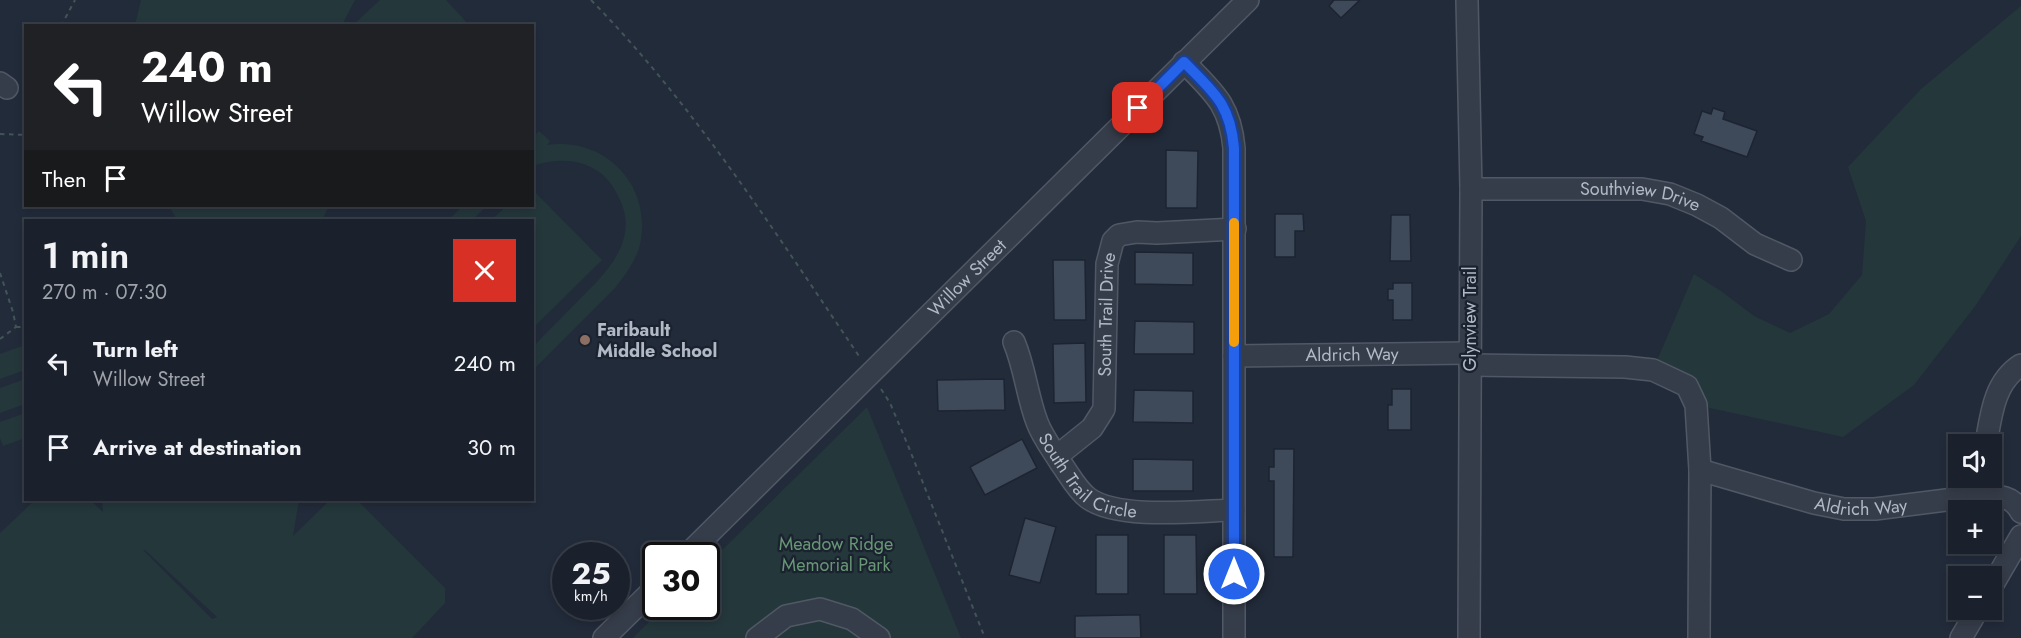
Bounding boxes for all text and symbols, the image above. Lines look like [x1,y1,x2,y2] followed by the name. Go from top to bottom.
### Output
[141,37,273,98] text: 240 m
[42,48,120,126] icon: left
[1112,82,1163,133] pin
[1121,91,1154,124] icon: arrive
[141,93,292,132] text: Willow Street
[99,162,132,195] icon: arrive
[42,163,87,195] text: Then
[1580,176,1704,218] street label: Southview Drive
[42,229,129,281] text: 1 min
[922,233,1013,323] street label: Willow Street
[453,239,516,302] button: close
[1092,249,1123,377] street label: South Trail Drive
[1457,266,1483,372] street label: Glynview Trail
[42,278,167,307] text: 270 m · 07:30
[597,317,717,364] place label: Faribault Middle School
[93,333,178,365] text: Turn left
[578,333,592,347] marker: Faribault Middle School
[1305,341,1399,368] street label: Aldrich Way
[42,347,75,380] icon: left
[454,347,516,379] text: 240 m
[93,365,205,394] text: Willow Street
[1032,428,1138,525] street label: South Trail Circle
[42,431,75,464] icon: arrive
[93,431,302,463] text: Arrive at destination
[467,431,516,463] text: 30 m
[1948,434,2002,620] map controls
[1948,434,2002,488] button: sound
[1812,490,1909,522] street label: Aldrich Way
[1948,500,2002,554] button: +
[779,531,893,578] park label: Meadow Ridge Memorial Park
[642,542,720,620] speed limit sign: 30
[1202,542,1266,606] position arrow
[571,552,611,595] text: 25
[1948,566,2002,620] button: −
[574,585,608,607] text: km/h

